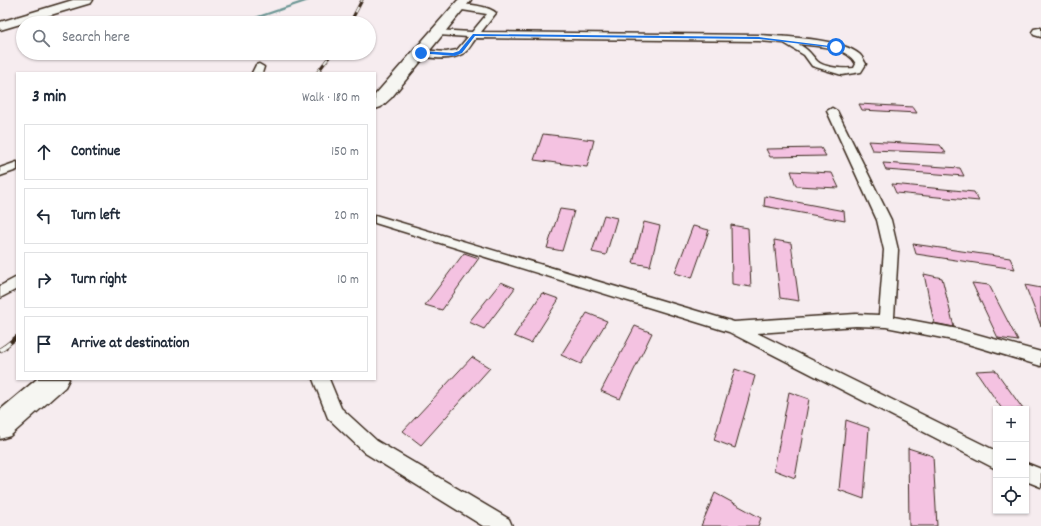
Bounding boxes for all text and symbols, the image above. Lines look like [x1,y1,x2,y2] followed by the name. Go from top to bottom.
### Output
[16,16,376,60] search box
[30,27,52,49] icon: search
[62,27,130,49] text: Search here
[827,38,845,56] route start
[412,44,430,62] route end
[32,86,66,110] text: 3 min
[302,89,360,108] text: Walk · 180 m
[33,141,55,163] icon: ahead
[71,141,120,163] text: Continue
[331,143,359,162] text: 150 m
[33,205,55,227] icon: left
[71,205,120,227] text: Turn left
[334,207,359,226] text: 20 m
[33,269,55,291] icon: right
[71,269,127,291] text: Turn right
[337,271,359,290] text: 10 m
[33,333,55,355] icon: arrive
[71,333,189,355] text: Arrive at destination
[993,406,1029,514] map controls
[993,406,1029,442] button: +
[993,442,1029,478] button: −
[993,478,1029,514] button: locate

